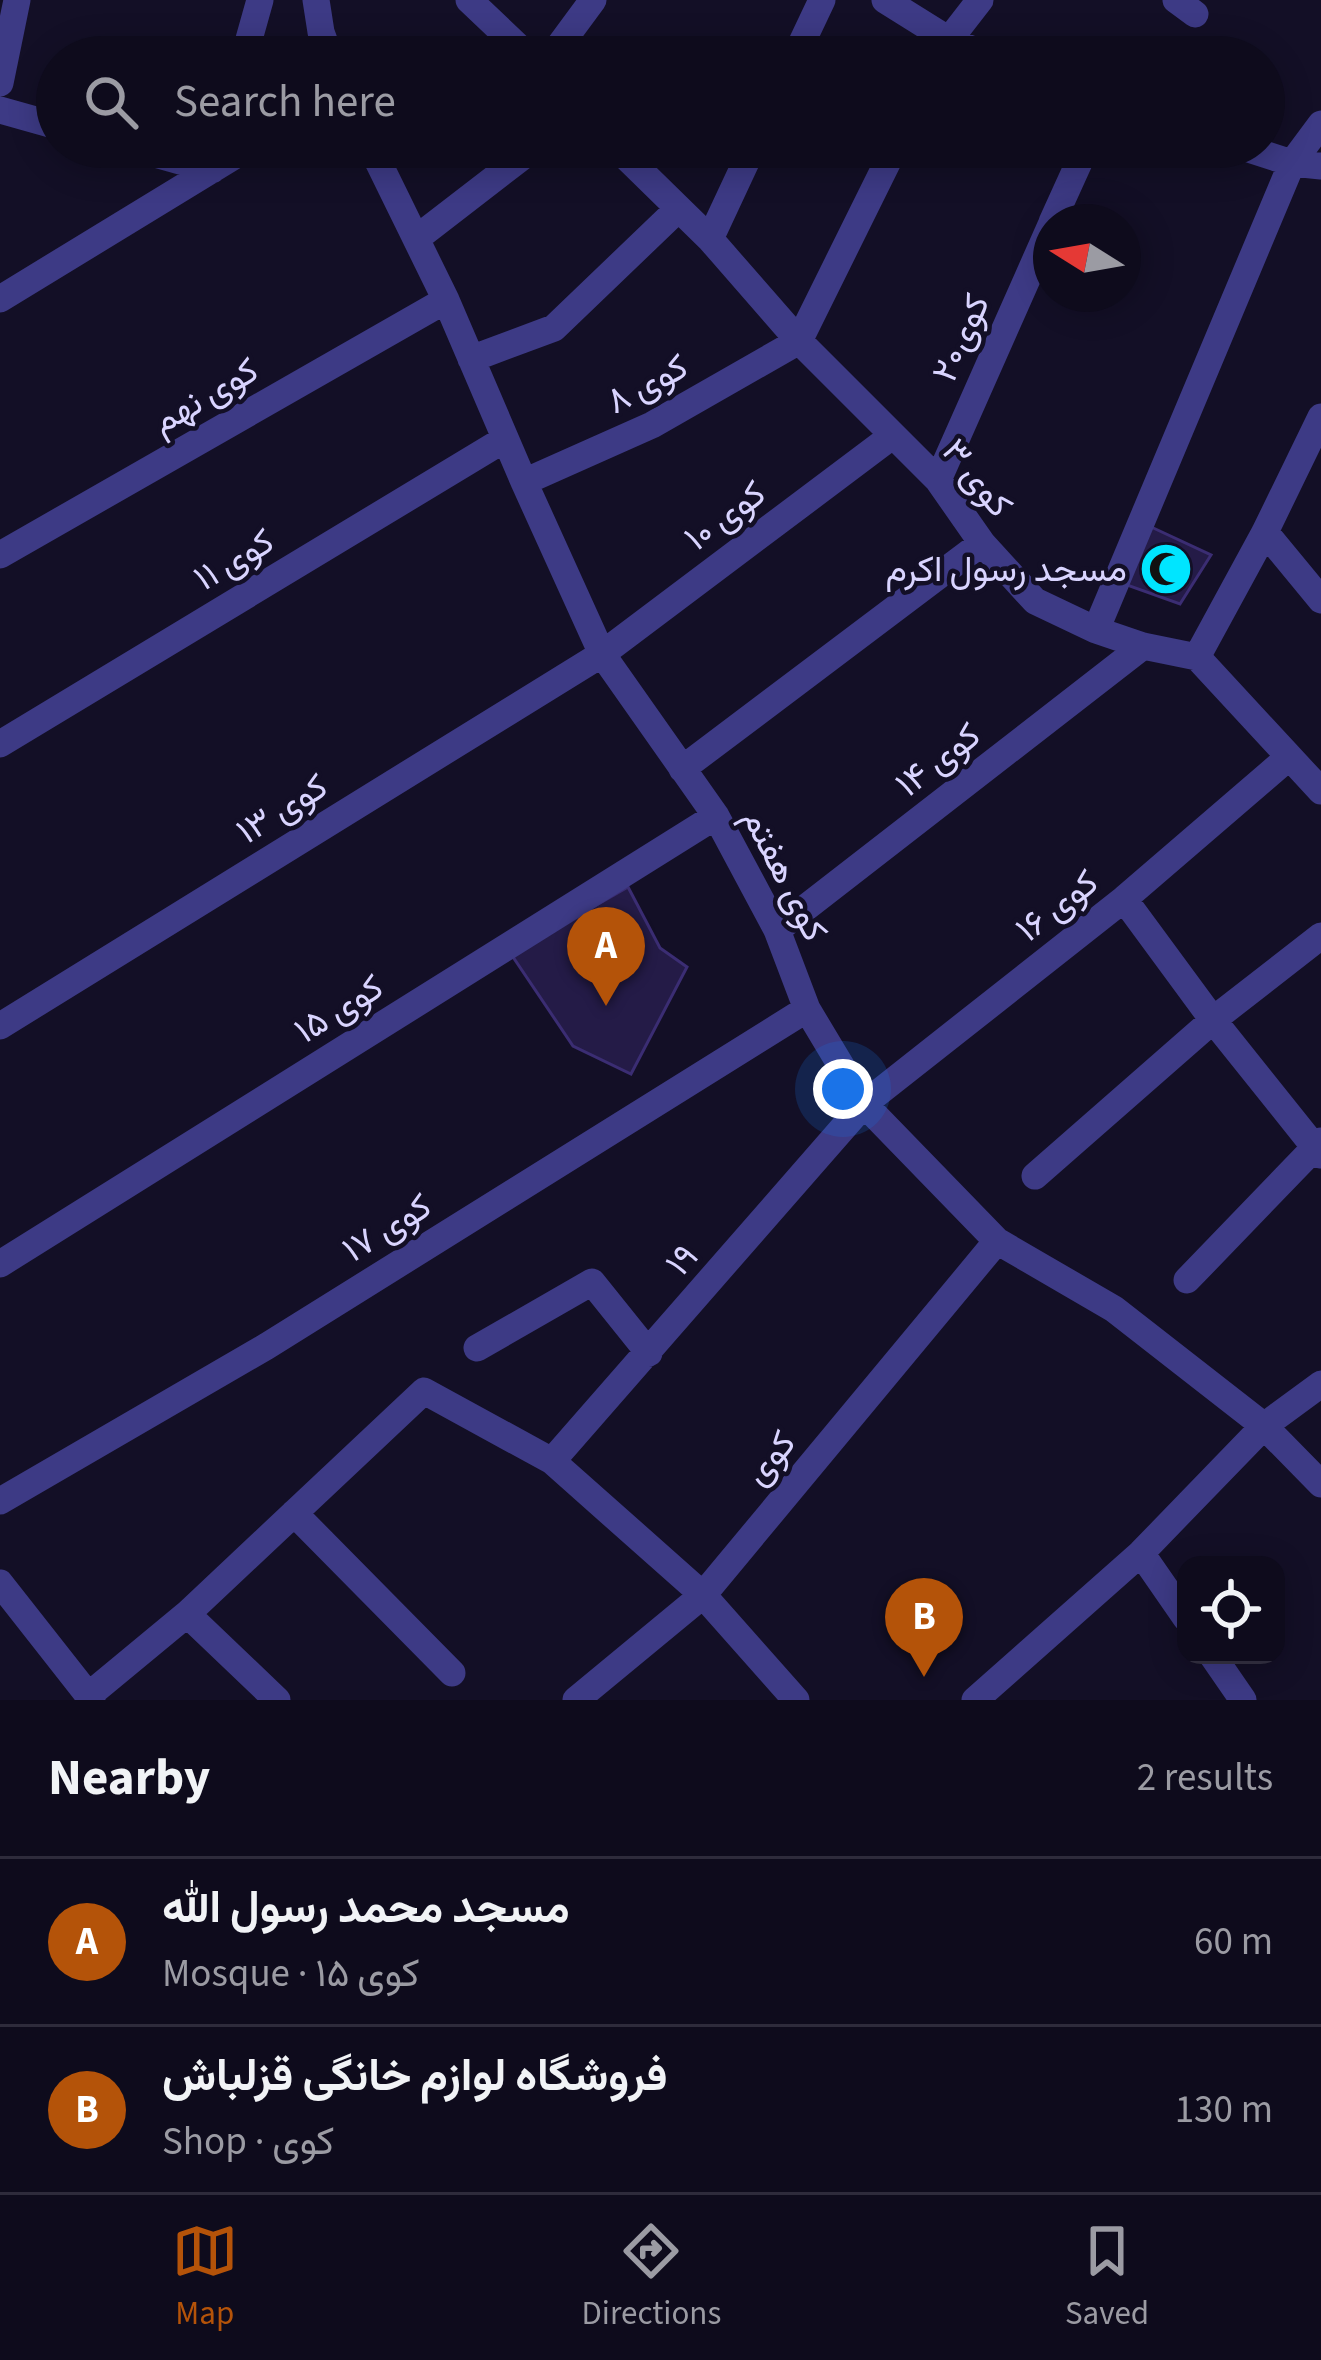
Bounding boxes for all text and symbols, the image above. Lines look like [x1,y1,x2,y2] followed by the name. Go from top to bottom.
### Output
[36,36,1285,168] search box
[78,69,144,135] icon: search
[174,70,396,134] text: Search here
[1033,204,1141,312] north arrow
[919,286,1003,390] street label: کوی۲۰
[597,341,697,427] street label: کوی ۸
[142,345,268,447] street label: کوی نهم
[929,428,1025,528] street label: کوی ۳
[674,469,776,563] street label: کوی ۱۰
[184,516,284,604] street label: کوی ۱۱
[1138,541,1194,597] mosque icon: مسجد رسول اکرم
[886,544,1127,595] place label: مسجد رسول اکرم
[885,710,991,810] street label: کوی ۱۴
[227,761,337,857] street label: کوی ۱۳
[730,800,840,950] street label: کوی هفتم
[1005,857,1109,955] street label: کوی ۱۶
[567,907,645,1006] pin: A
[285,962,393,1056] street label: کوی ۱۵
[813,1059,873,1119] your location
[333,1181,441,1275] street label: کوی ۱۷
[654,1233,710,1287] street label: ۱۹
[732,1420,808,1496] street label: کوی
[1177,1556,1285,1664] map controls
[1177,1556,1285,1664] button: locate
[885,1578,963,1677] pin: B
[48,1742,210,1814] text: Nearby
[1137,1750,1273,1806] text: 2 results
[162,1876,570,1940] text: مسجد محمد رسول الله
[76,1914,98,1970] text: A
[1194,1914,1273,1970] text: 60 m
[162,1946,420,2002] text: Mosque · کوی ۱۵
[162,2044,667,2108] text: فروشگاه لوازم خانگی قزلباش
[75,2082,99,2138] text: B
[1175,2082,1273,2138] text: 130 m
[162,2114,334,2170] text: Shop · کوی
[172,2218,238,2337] tab: Map
[582,2218,721,2337] tab: Directions
[1065,2218,1149,2337] tab: Saved

